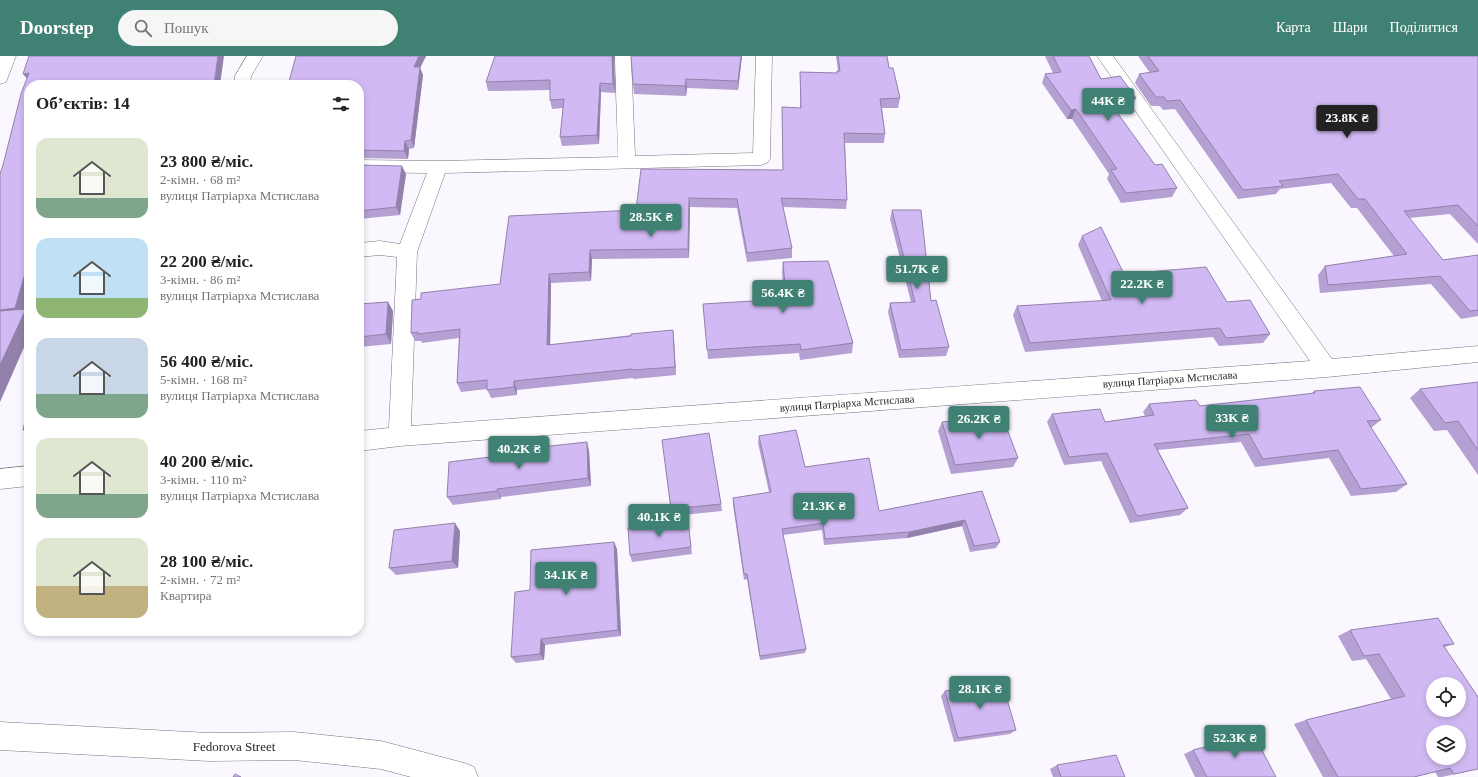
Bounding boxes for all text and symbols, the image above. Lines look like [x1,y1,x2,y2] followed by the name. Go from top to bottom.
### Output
[118,10,398,46] search box
[20,17,94,38] text: Doorstep
[132,17,154,39] icon: search
[164,20,209,36] text: Пошук
[1276,20,1311,35] text: Карта
[1333,20,1368,35] text: Шари
[1390,20,1458,35] text: Поділитися
[1080,88,1136,122] pin: 44K ₴
[330,93,352,115] icon: filters
[1091,93,1125,108] text: 44K ₴
[36,94,130,113] text: Об’єктів: 14
[1310,105,1384,139] pin: 23.8K ₴
[1325,110,1369,125] text: 23.8K ₴
[160,152,253,171] text: 23 800 ₴/міс.
[68,154,116,202] icon: home
[160,172,240,187] text: 2-кімн. · 68 m²
[160,188,319,203] text: вулиця Патріарха Мстислава
[614,204,688,238] pin: 28.5K ₴
[629,209,673,224] text: 28.5K ₴
[160,252,253,271] text: 22 200 ₴/міс.
[68,254,116,302] icon: home
[880,256,954,290] pin: 51.7K ₴
[895,261,939,276] text: 51.7K ₴
[1105,271,1179,305] pin: 22.2K ₴
[160,272,240,287] text: 3-кімн. · 86 m²
[1120,276,1164,291] text: 22.2K ₴
[746,280,820,314] pin: 56.4K ₴
[761,285,805,300] text: 56.4K ₴
[160,288,319,303] text: вулиця Патріарха Мстислава
[160,352,253,371] text: 56 400 ₴/міс.
[68,354,116,402] icon: home
[1102,368,1238,390] street label: вулиця Патріарха Мстислава
[160,372,247,387] text: 5-кімн. · 168 m²
[160,388,319,403] text: вулиця Патріарха Мстислава
[779,392,915,414] street label: вулиця Патріарха Мстислава
[1204,405,1260,439] pin: 33K ₴
[942,406,1016,440] pin: 26.2K ₴
[1215,410,1249,425] text: 33K ₴
[957,411,1001,426] text: 26.2K ₴
[482,436,556,470] pin: 40.2K ₴
[497,441,541,456] text: 40.2K ₴
[160,452,253,471] text: 40 200 ₴/міс.
[68,454,116,502] icon: home
[160,472,246,487] text: 3-кімн. · 110 m²
[160,488,319,503] text: вулиця Патріарха Мстислава
[787,493,861,527] pin: 21.3K ₴
[802,498,846,513] text: 21.3K ₴
[622,504,696,538] pin: 40.1K ₴
[637,509,681,524] text: 40.1K ₴
[160,552,253,571] text: 28 100 ₴/міс.
[68,554,116,602] icon: home
[529,562,603,596] pin: 34.1K ₴
[544,567,588,582] text: 34.1K ₴
[160,572,240,587] text: 2-кімн. · 72 m²
[160,588,212,603] text: Квартира
[943,676,1017,710] pin: 28.1K ₴
[1426,677,1466,765] map controls
[1426,677,1466,717] button: locate
[958,681,1002,696] text: 28.1K ₴
[1198,725,1272,759] pin: 52.3K ₴
[1426,725,1466,765] button: layers
[1213,730,1257,745] text: 52.3K ₴
[193,739,276,754] street label: Fedorova Street

